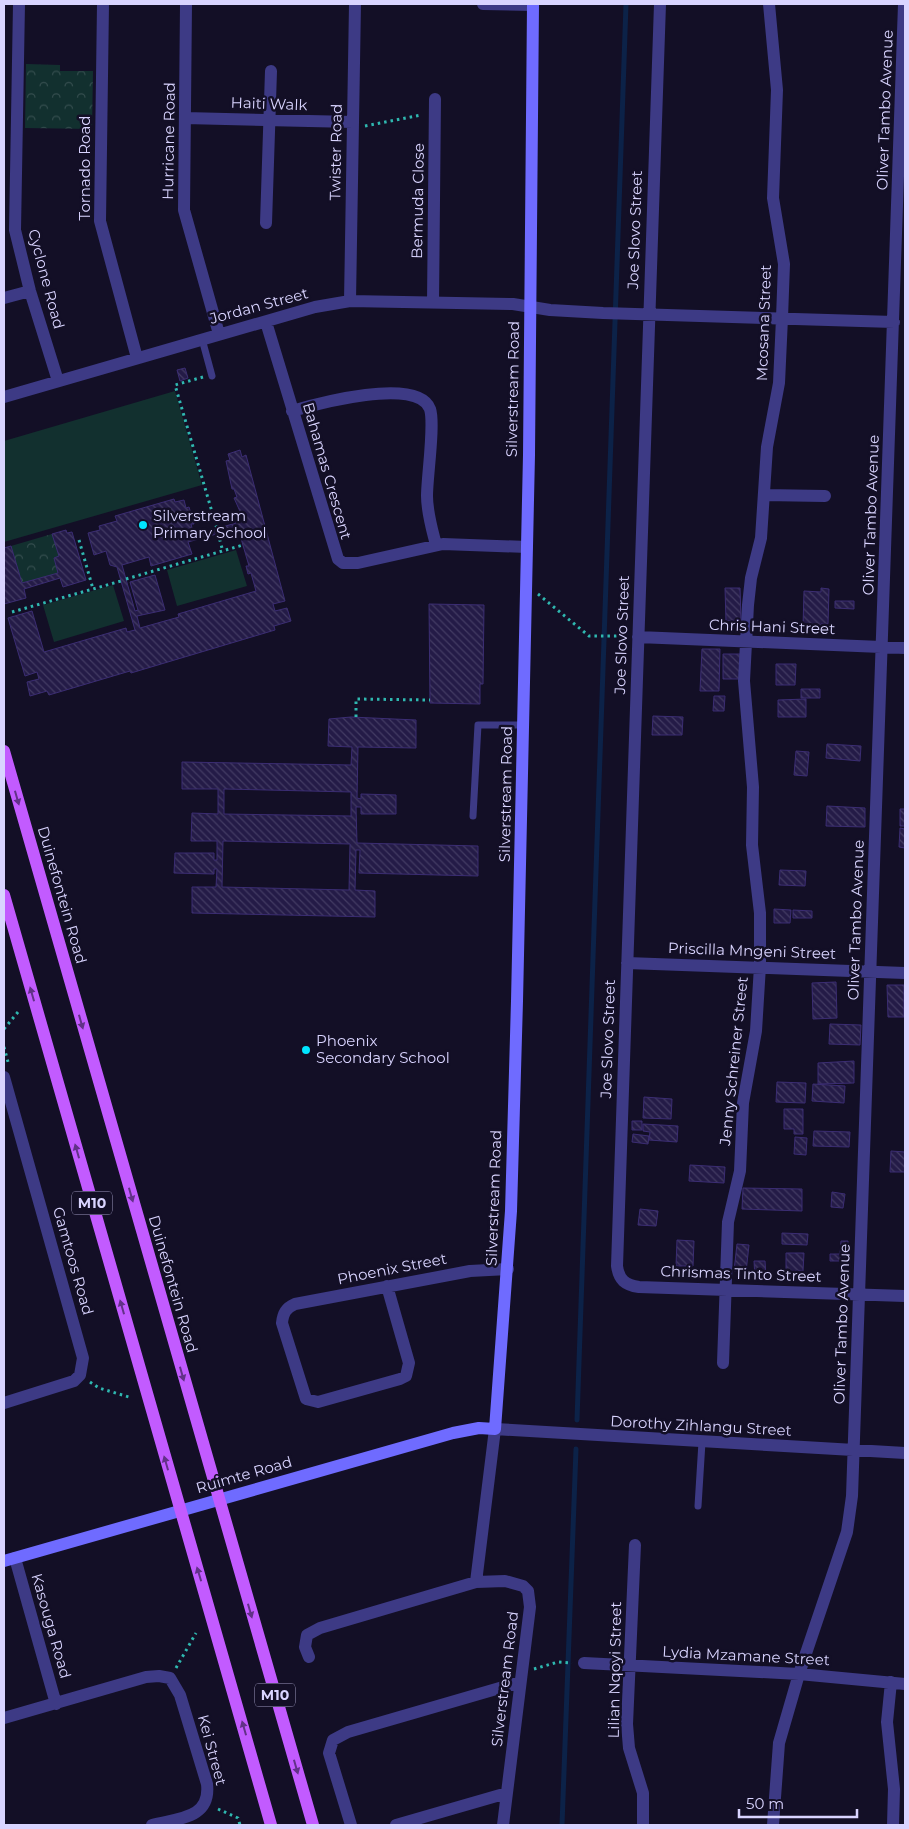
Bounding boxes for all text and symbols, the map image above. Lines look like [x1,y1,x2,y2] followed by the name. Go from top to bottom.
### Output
[872,29,897,191] street label: Oliver Tambo Avenue
[158,82,179,200] street label: Hurricane Road
[230,93,308,114] street label: Haiti Walk
[325,103,346,200] street label: Twister Road
[75,116,94,220] street label: Tornado Road
[407,143,428,259] street label: Bermuda Close
[623,170,646,291] street label: Joe Slovo Street
[24,227,69,331] street label: Cyclone Road
[752,264,775,382] street label: Mcosana Street
[207,283,310,328] street label: Jordan Street
[502,321,523,457] street label: Silverstream Road
[299,400,356,542] street label: Bahamas Crescent
[858,434,883,596] street label: Oliver Tambo Avenue
[153,506,267,542] place label: Silverstream Primary School
[137,519,149,531] marker: Silverstream Primary School
[610,575,633,696] street label: Joe Slovo Street
[708,615,836,638] street label: Chris Hani Street
[495,726,516,862] street label: Silverstream Road
[14,791,22,806] one-way arrow
[34,824,91,966] street label: Duinefontein Road
[843,839,868,1001] street label: Oliver Tambo Avenue
[668,938,836,963] street label: Priscilla Mngeni Street
[715,976,752,1147] street label: Jenny Schreiner Street
[596,979,619,1100] street label: Joe Slovo Street
[28,987,36,1002] one-way arrow
[78,1014,86,1029] one-way arrow
[316,1031,450,1067] place label: Phoenix Secondary School
[300,1044,312,1056] marker: Phoenix Secondary School
[482,1130,505,1266] street label: Silverstream Road
[72,1143,80,1158] one-way arrow
[127,1187,135,1202] one-way arrow
[72,1192,112,1214] road number: M10
[49,1205,98,1317] street label: Gamtoos Road
[145,1213,202,1355] street label: Duinefontein Road
[829,1243,854,1405] street label: Oliver Tambo Avenue
[336,1249,448,1288] street label: Phoenix Street
[660,1261,822,1286] street label: Chrismas Tinto Street
[117,1299,125,1314] one-way arrow
[178,1366,186,1381] one-way arrow
[610,1411,792,1440] street label: Dorothy Zihlangu Street
[194,1452,294,1497] street label: Ruimte Road
[162,1456,170,1471] one-way arrow
[195,1567,202,1582] one-way arrow
[27,1571,76,1681] street label: Kasouga Road
[604,1601,625,1739] street label: Lilian Nqoyi Street
[247,1604,255,1619] one-way arrow
[487,1610,522,1748] street label: Silverstream Road
[662,1642,830,1669] street label: Lydia Mzamane Street
[255,1684,295,1706] road number: M10
[194,1712,231,1787] street label: Kei Street
[239,1720,247,1735] one-way arrow
[292,1759,300,1775] one-way arrow
[739,1786,856,1818] scale bar
[746,1794,784,1813] text: 50 m

